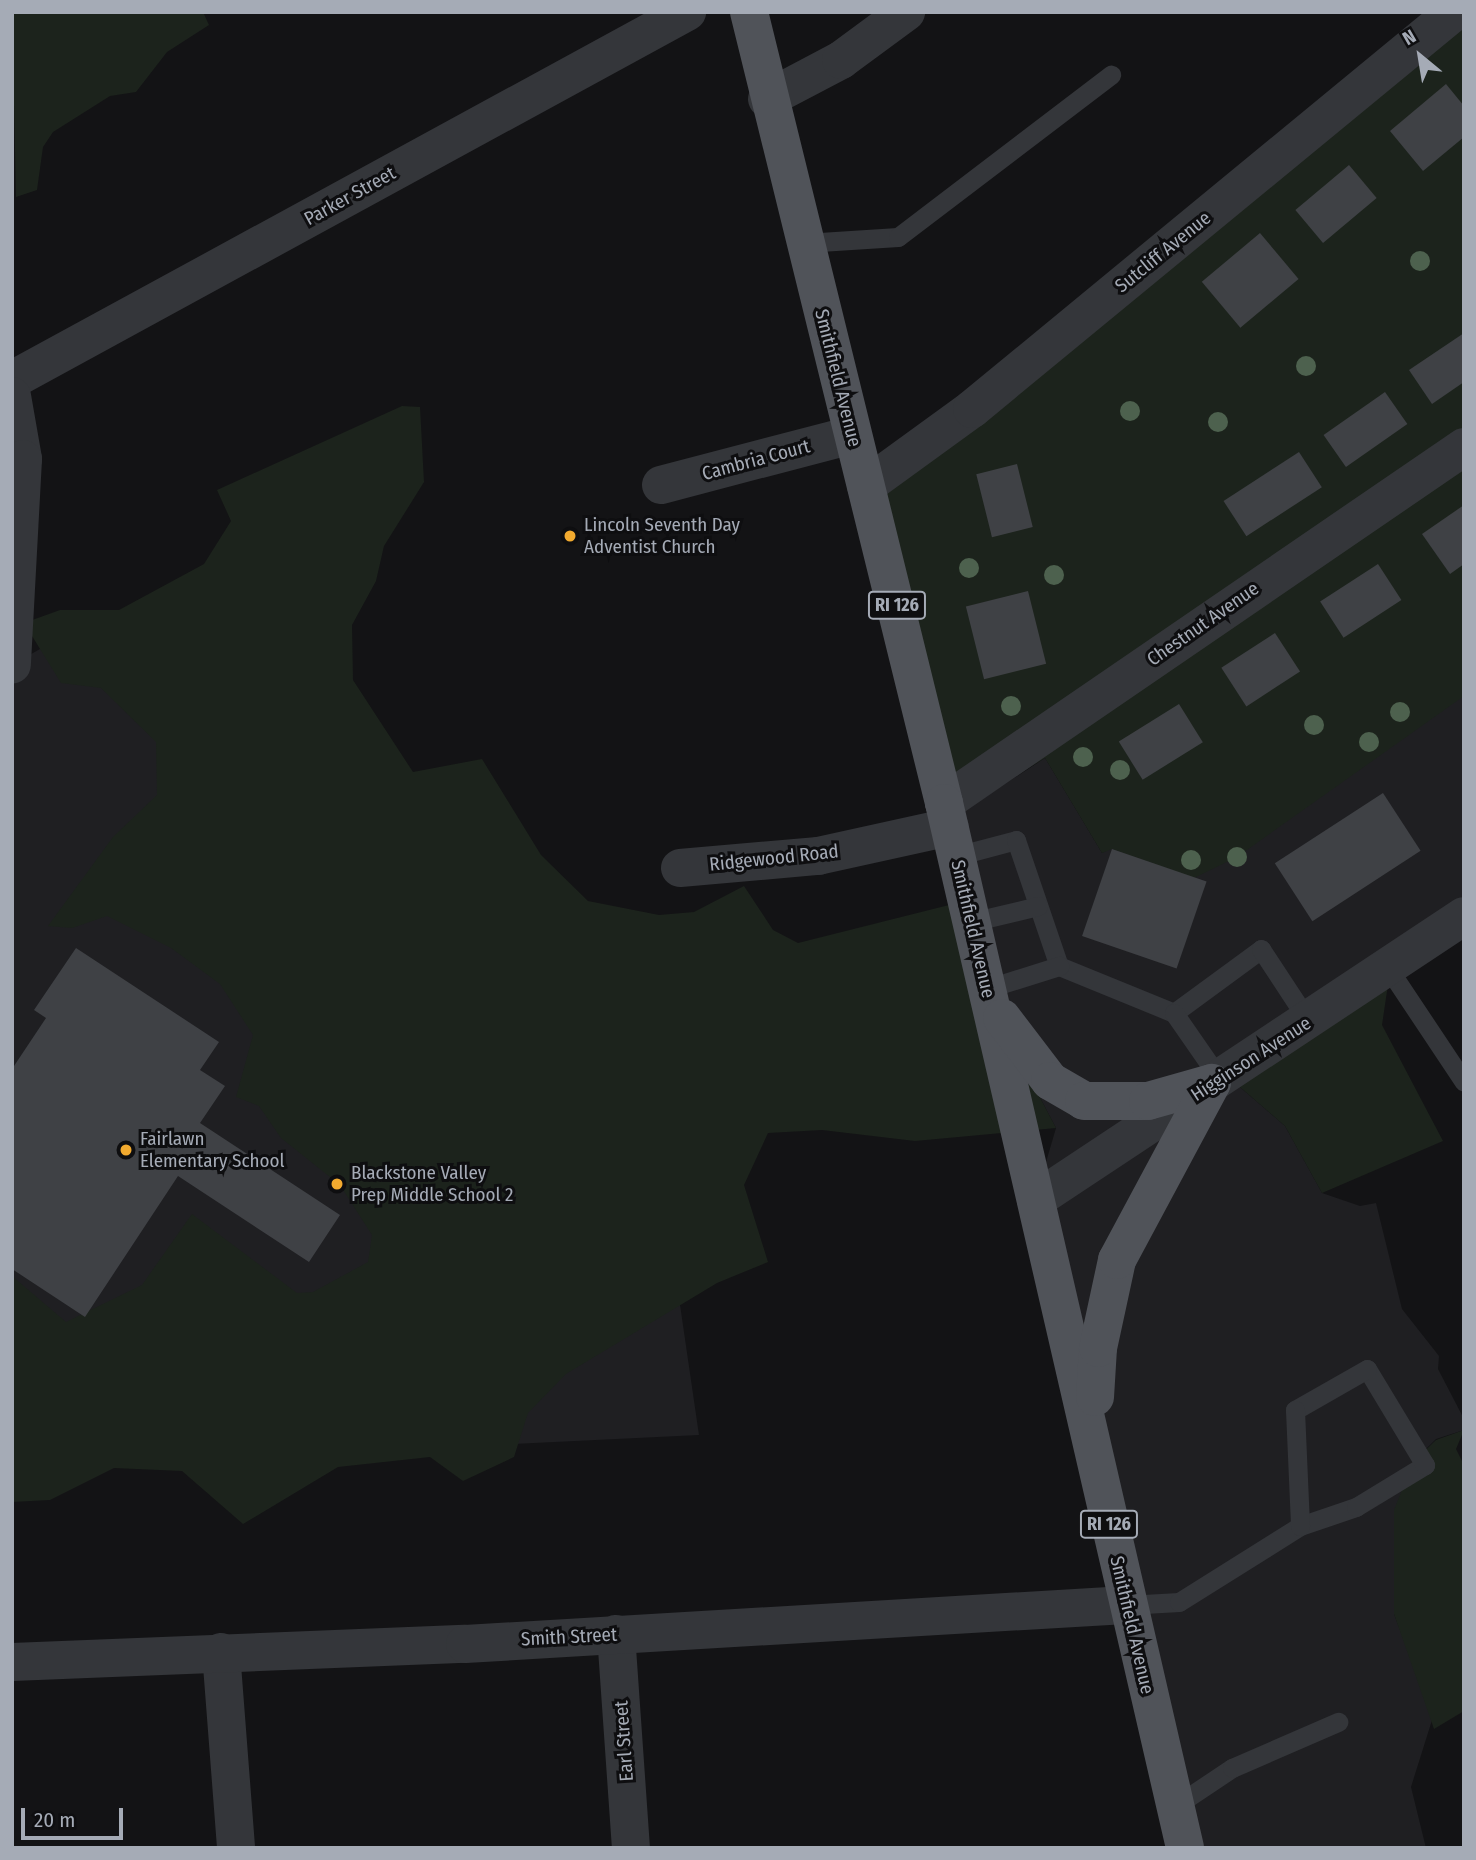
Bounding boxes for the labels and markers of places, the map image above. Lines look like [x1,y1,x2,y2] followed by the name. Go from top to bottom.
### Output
[584,514,740,558] place label: Lincoln Seventh Day Adventist Church
[562,528,578,544] marker: Lincoln Seventh Day Adventist Church
[140,1128,285,1172] place label: Fairlawn Elementary School
[118,1142,134,1158] marker: Fairlawn Elementary School
[351,1162,513,1206] place label: Blackstone Valley Prep Middle School 2
[329,1176,345,1192] marker: Blackstone Valley Prep Middle School 2

